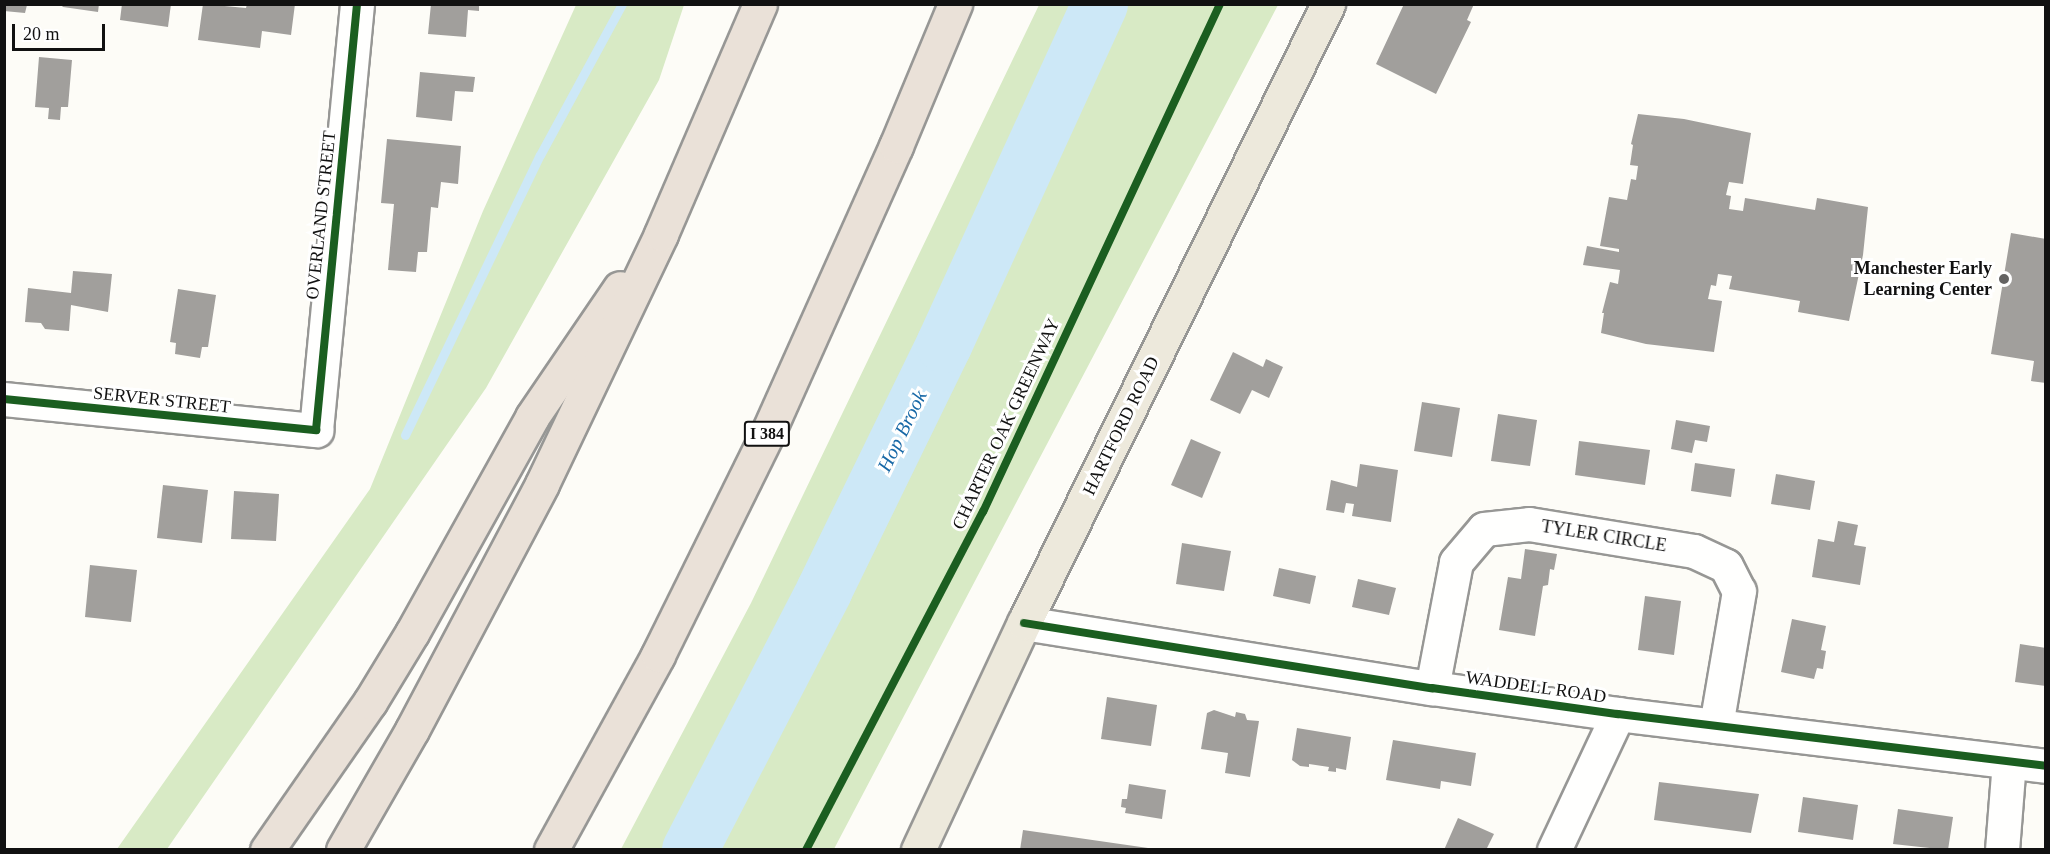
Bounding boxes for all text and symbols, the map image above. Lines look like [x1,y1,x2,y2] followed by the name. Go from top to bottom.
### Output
[15,12,108,50] scale bar
[23,24,60,44] text: 20 m
[301,130,341,300] street label: OVERLAND STREET
[1854,258,1992,300] place label: Manchester Early Learning Center
[1997,272,2011,286] marker: Manchester Early Learning Center
[948,315,1064,533] street label: CHARTER OAK GREENWAY
[1078,353,1164,499] street label: HARTFORD ROAD
[92,382,232,418] street label: SERVER STREET
[872,386,932,476] water label: Hop Brook
[743,421,791,447] road number: I 384
[1540,515,1668,557] street label: TYLER CIRCLE
[1464,666,1608,708] street label: WADDELL ROAD

